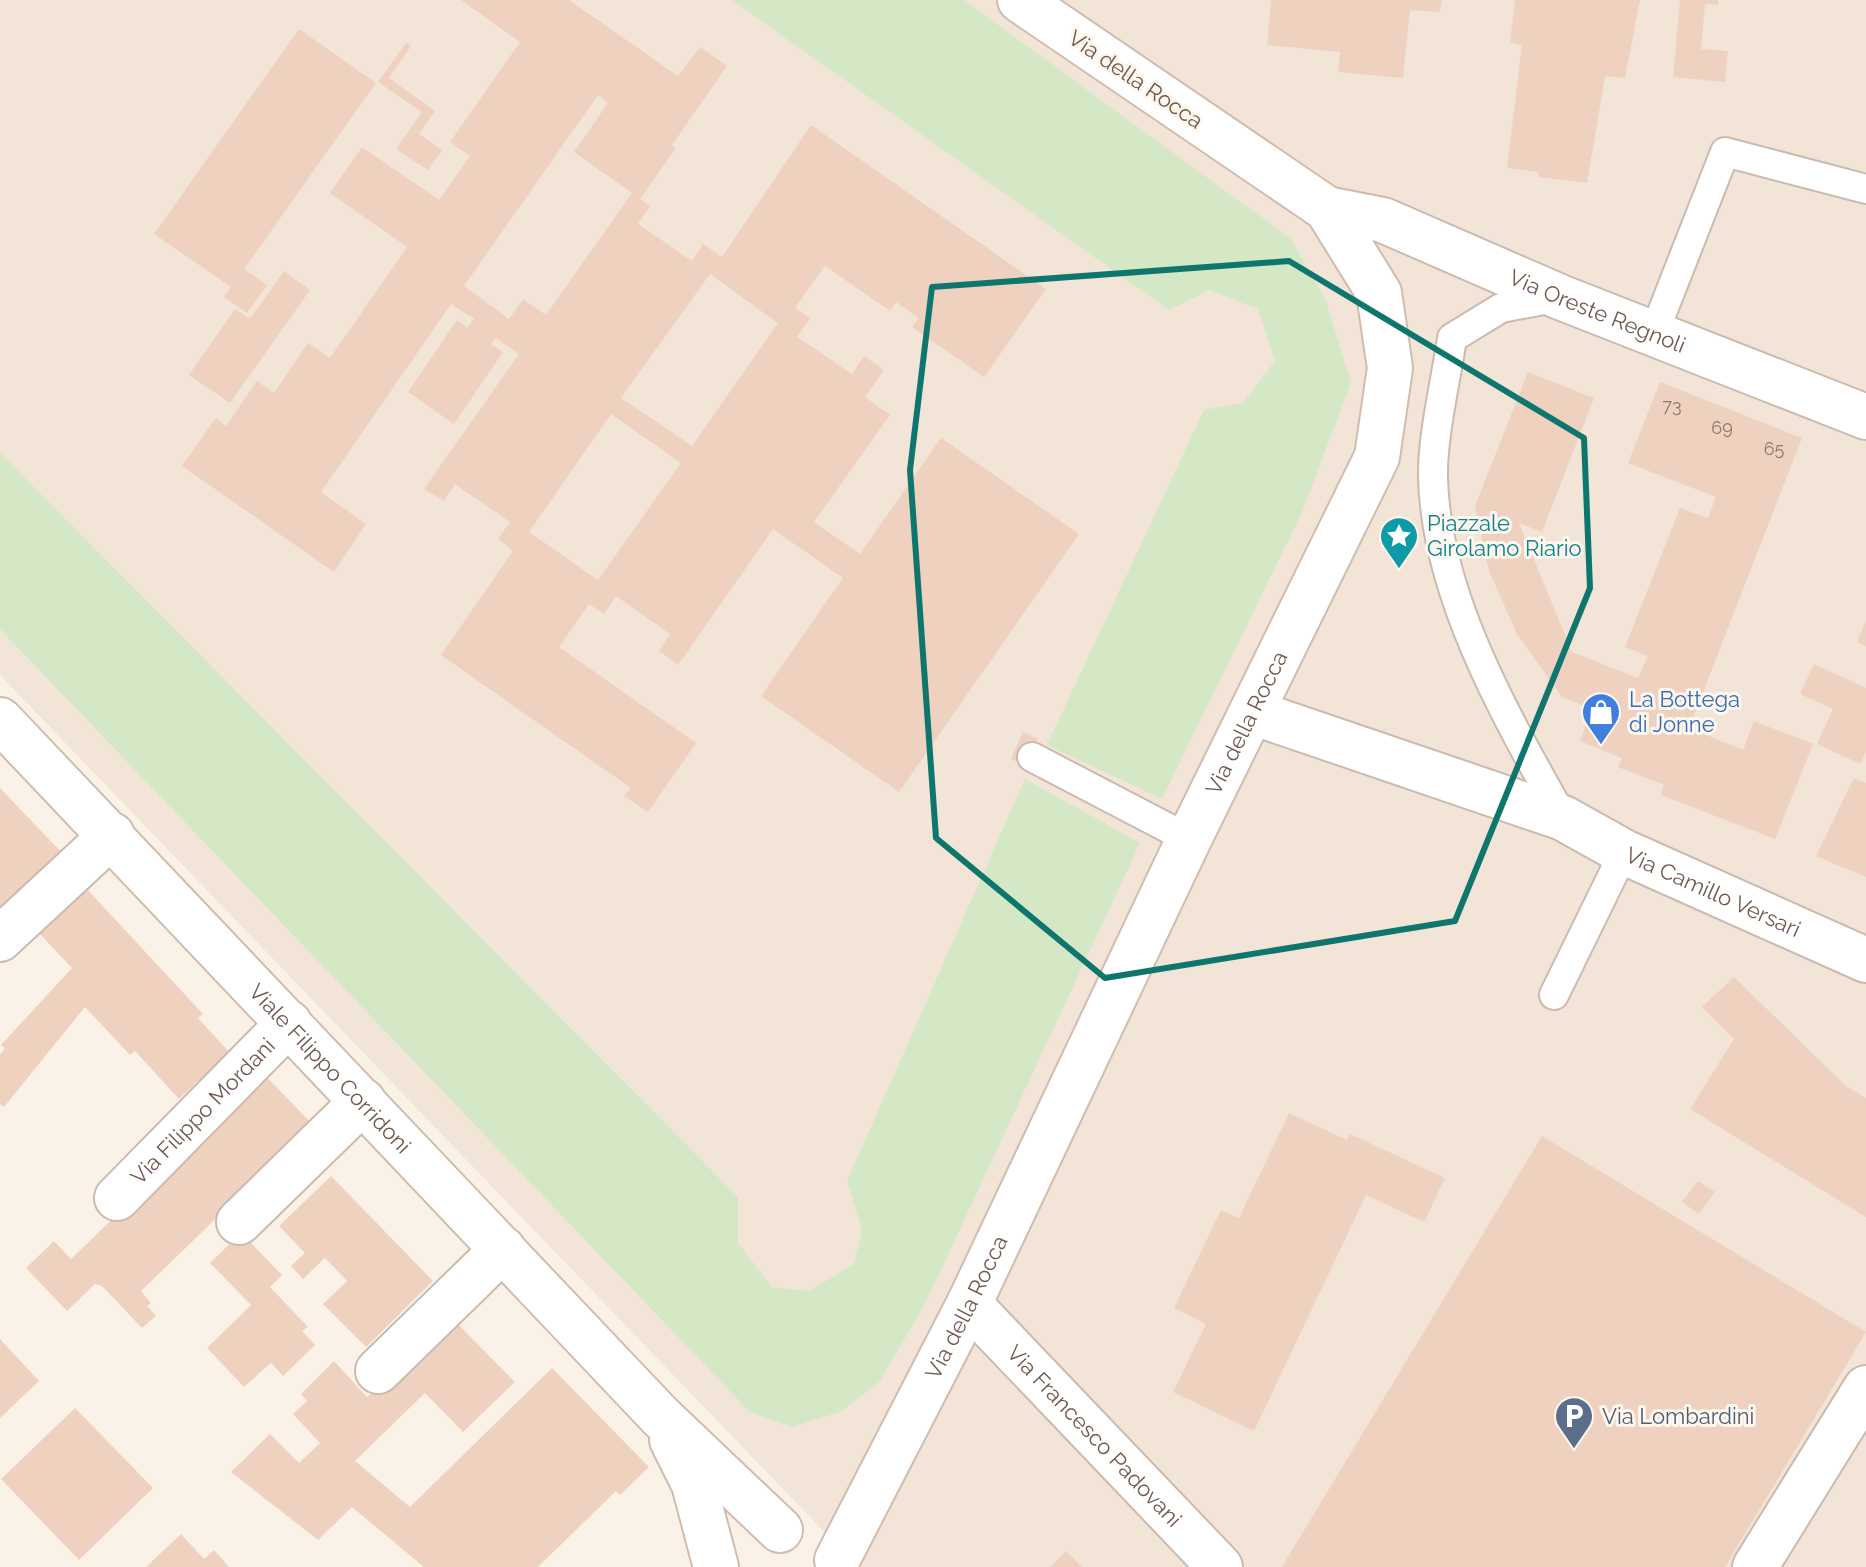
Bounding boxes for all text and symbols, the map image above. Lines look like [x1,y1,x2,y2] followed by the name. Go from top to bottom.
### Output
[1064,24,1208,134] street label: Via della Rocca
[1505,264,1689,358] street label: Via Oreste Regnoli
[1662,395,1682,416] house number: 73
[1711,417,1733,438] house number: 69
[1764,438,1785,459] house number: 65
[1427,510,1582,561] place label: Piazzale Girolamo Riario
[1378,515,1420,570] place icon: Piazzale Girolamo Riario
[1200,647,1292,799] street label: Via della Rocca
[1629,686,1740,737] place label: La Bottega di Jonne
[1580,691,1622,746] shop icon: La Bottega di Jonne
[1622,841,1805,942] street label: Via Camillo Versari
[244,978,417,1158] street label: Viale Filippo Corridoni
[125,1032,280,1190] street label: Via Filippo Mordani
[920,1231,1013,1383] street label: Via della Rocca
[1002,1339,1187,1532] street label: Via Francesco Padovani
[1553,1395,1595,1450] parking icon: Via Lombardini
[1602,1403,1754,1429] place label: Via Lombardini

